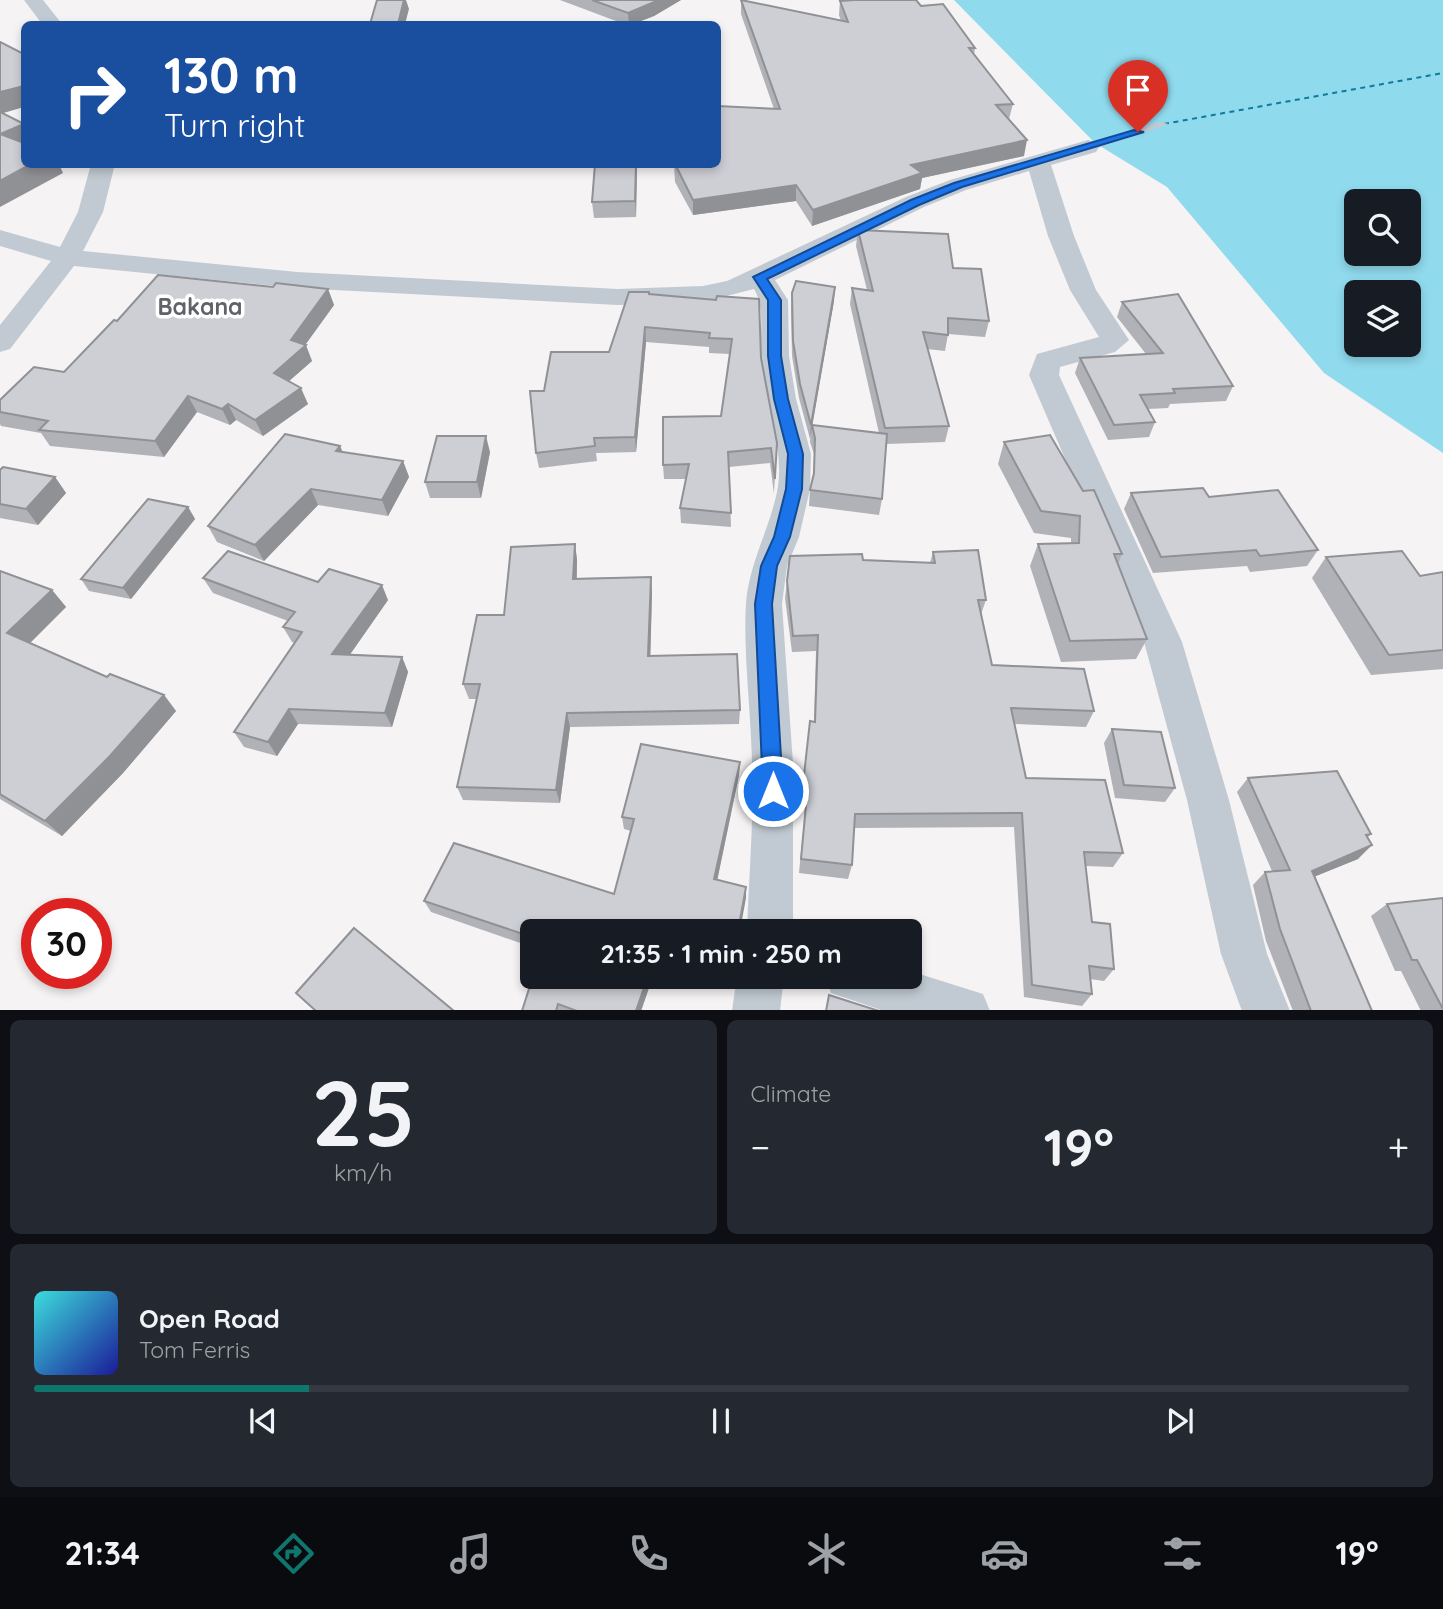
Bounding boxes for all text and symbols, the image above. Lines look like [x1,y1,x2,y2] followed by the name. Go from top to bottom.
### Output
[164,44,298,105] text: 130 m
[49,49,140,140] icon: right
[1108,60,1168,132] pin
[1119,71,1157,109] icon: arrive
[164,105,305,145] text: Turn right
[1344,189,1421,357] map controls
[1344,189,1421,266] button: search
[1344,280,1421,357] button: layers
[157,292,243,321] district label: Bakana
[736,754,810,828] position arrow
[21,898,112,989] speed limit sign: 30
[600,937,842,970] text: 21:35 · 1 min · 250 m
[311,1055,415,1169] text: 25
[751,1079,831,1108] text: Climate
[1044,1114,1114,1179] text: 19°
[751,1123,770,1171] text: −
[1388,1123,1409,1171] text: +
[334,1158,392,1187] text: km/h
[139,1302,280,1335] text: Open Road
[139,1335,250,1364] text: Tom Ferris
[244,1402,282,1440] icon: previous
[702,1402,740,1440] icon: pause
[1161,1402,1199,1440] icon: next
[269,1529,318,1578] icon: directions
[446,1529,495,1578] icon: music
[624,1529,673,1578] icon: phone
[802,1529,851,1578] icon: climate
[980,1529,1029,1578] icon: car
[1158,1529,1207,1578] icon: filters
[64,1533,140,1573] text: 21:34
[1335,1533,1379,1573] text: 19°

